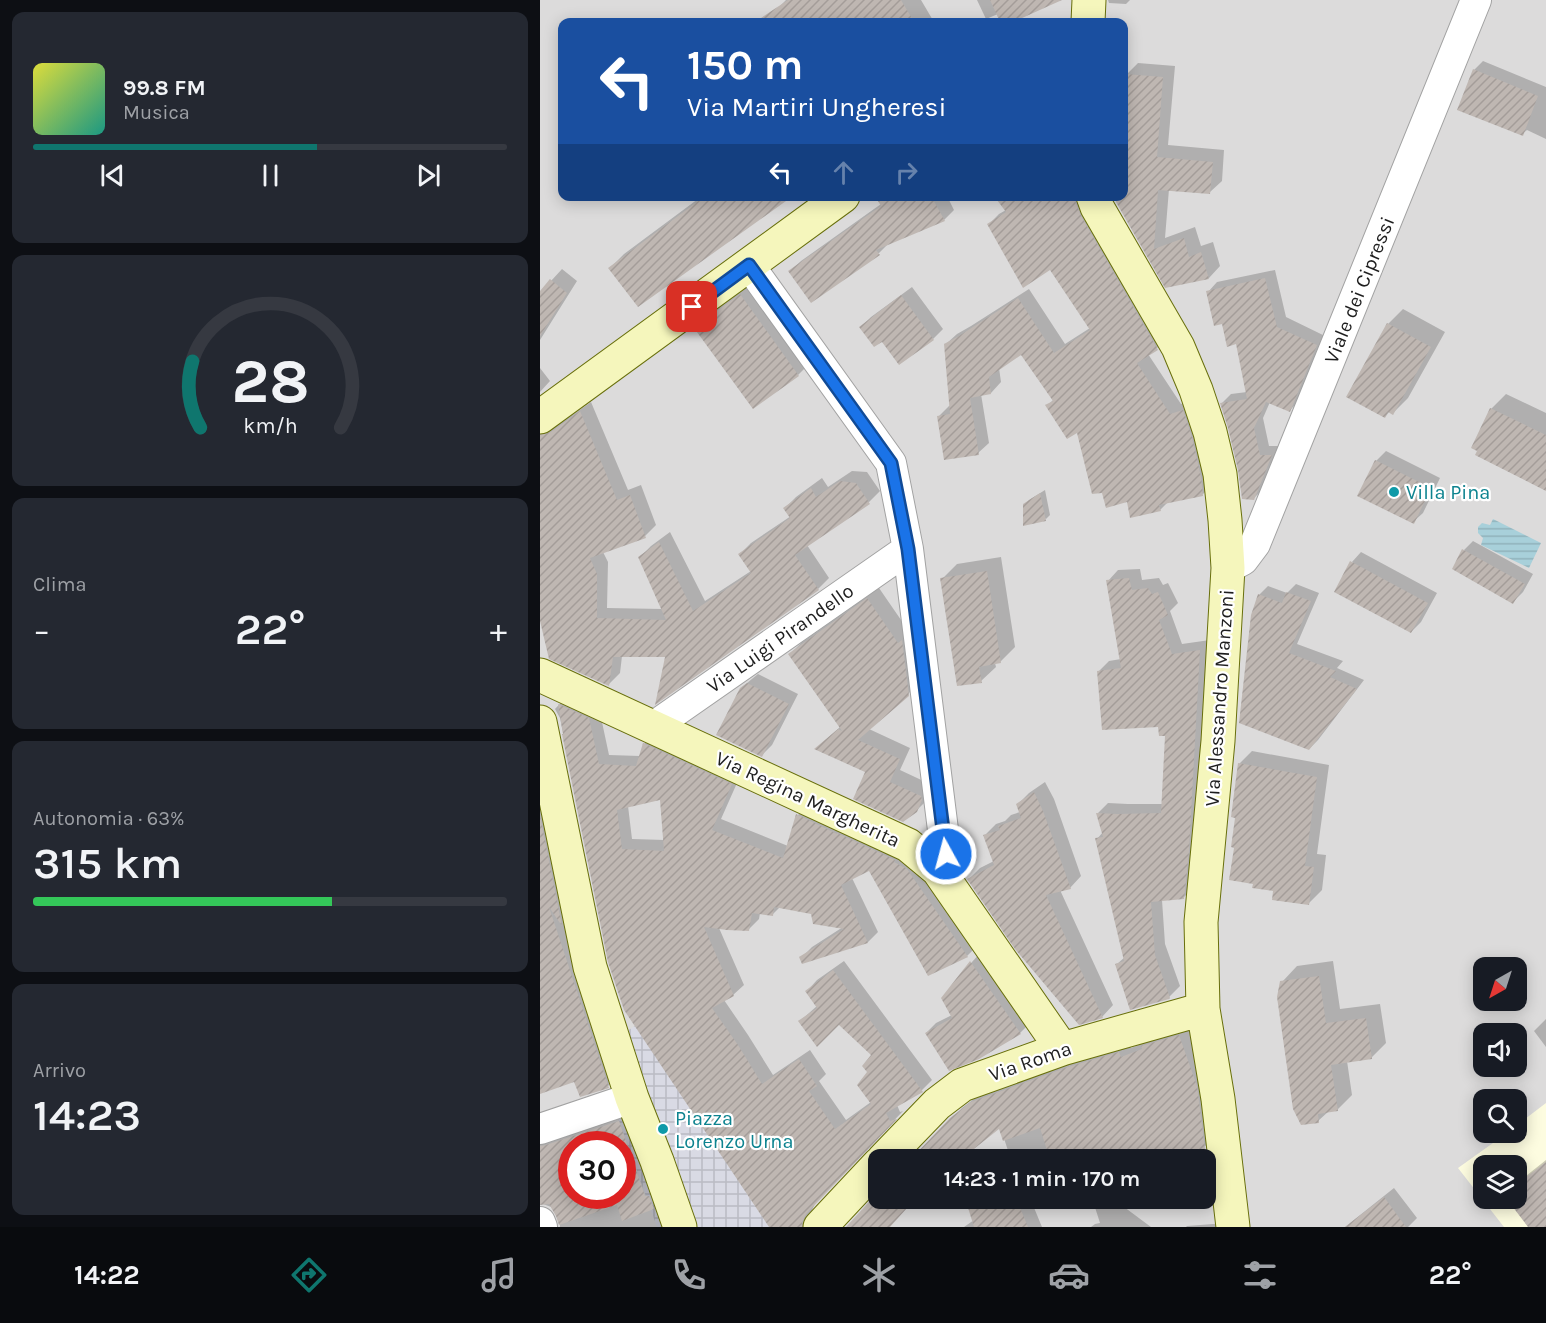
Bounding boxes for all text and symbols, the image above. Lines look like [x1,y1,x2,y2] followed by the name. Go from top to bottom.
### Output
[687,40,803,90] text: 150 m
[588,42,666,120] icon: left
[123,75,206,101] text: 99.8 FM
[687,91,947,123] text: Via Martiri Ungheresi
[123,101,190,124] text: Musica
[764,156,797,189] icon: left
[827,156,860,189] icon: ahead
[890,156,923,189] icon: right
[96,159,129,192] icon: previous
[254,159,287,192] icon: pause
[412,159,445,192] icon: next
[1320,214,1399,367] street label: Viale dei Cipressi
[666,281,717,332] pin
[675,290,708,323] icon: arrive
[231,345,309,418] text: 28
[243,413,297,438] text: km/h
[1406,481,1490,504] place label: Villa Pina
[1387,485,1401,499] marker: Villa Pina
[33,573,87,596] text: Clima
[702,579,858,698] street label: Via Luigi Pirandello
[1200,589,1239,807] street label: Via Alessandro Manzoni
[235,603,305,655] text: 22°
[33,611,50,649] text: −
[490,611,507,649] text: +
[712,747,904,852] street label: Via Regina Margherita
[33,807,185,830] text: Autonomia · 63%
[914,822,978,886] position arrow
[33,837,182,889] text: 315 km
[1473,957,1527,1011] north arrow
[1473,957,1527,1209] map controls
[1473,1023,1527,1077] button: sound
[986,1037,1075,1086] street label: Via Roma
[33,1059,86,1082] text: Arrivo
[33,1089,141,1141] text: 14:23
[1473,1089,1527,1143] button: search
[675,1107,793,1153] place label: Piazza Lorenzo Urna
[656,1122,670,1136] marker: Piazza Lorenzo Urna
[558,1131,636,1209] speed limit sign: 30
[1473,1155,1527,1209] button: layers
[944,1166,1140,1192] text: 14:23 · 1 min · 170 m
[288,1254,330,1296] icon: directions
[478,1254,520,1296] icon: music
[668,1254,710,1296] icon: phone
[858,1254,900,1296] icon: climate
[1048,1254,1090,1296] icon: car
[1239,1254,1281,1296] icon: filters
[74,1259,140,1291] text: 14:22
[1429,1259,1472,1291] text: 22°

